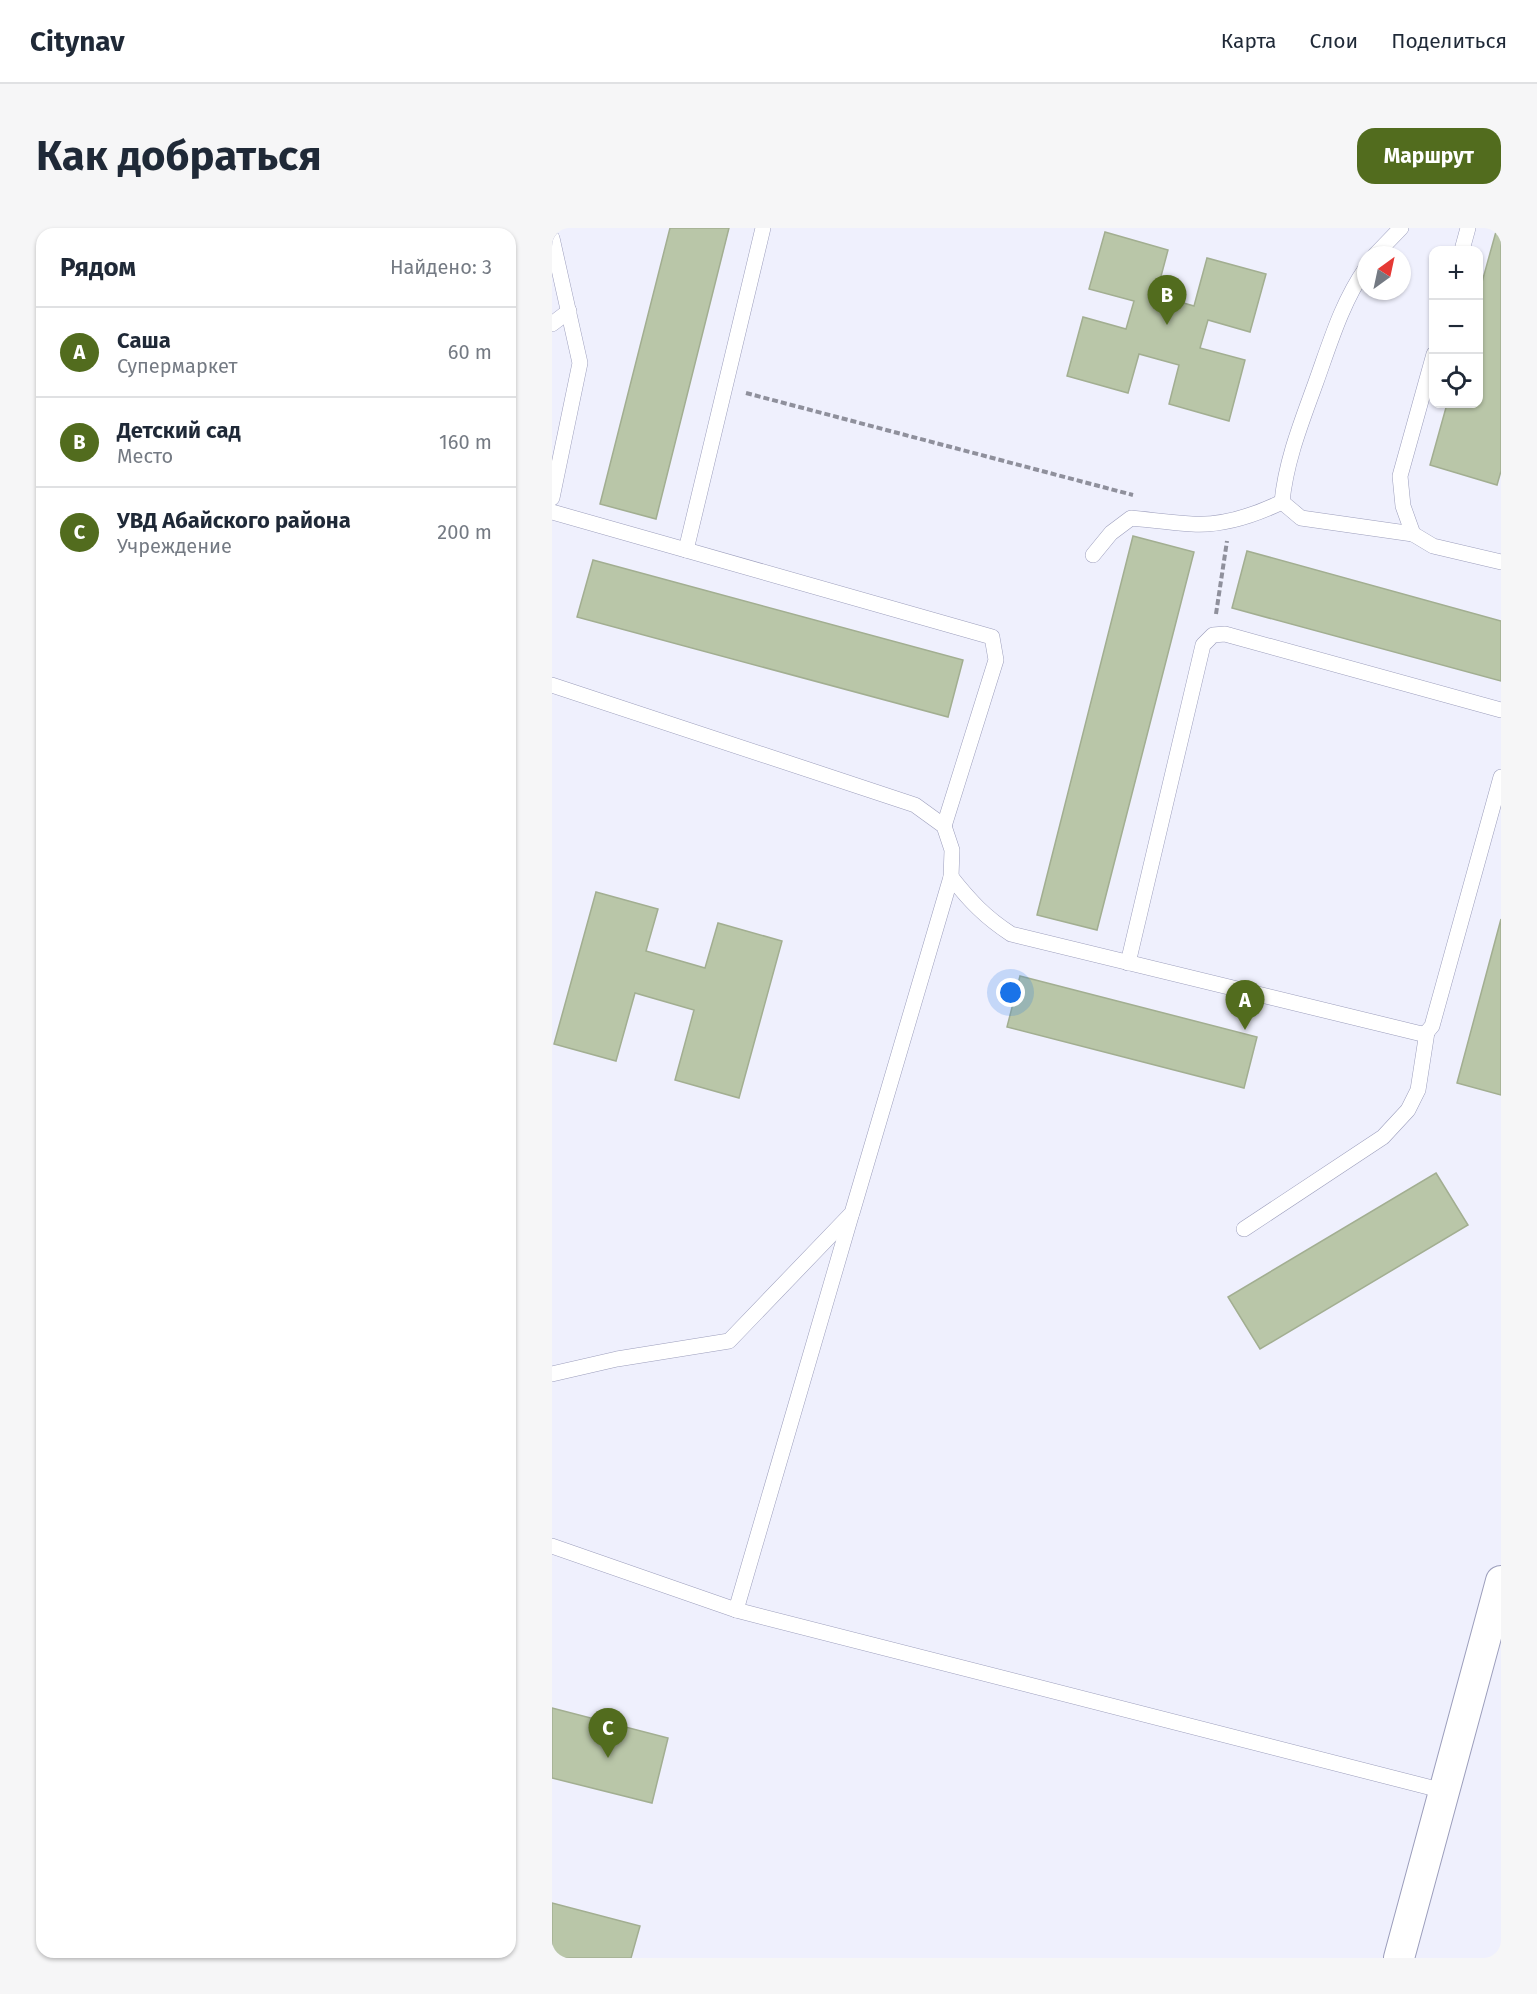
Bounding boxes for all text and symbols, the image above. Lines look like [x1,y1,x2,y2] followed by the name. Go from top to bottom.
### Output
[30,25,125,58] text: Citynav
[1221,28,1277,54] text: Карта
[1310,28,1358,54] text: Слои
[1391,28,1507,54] text: Поделиться
[1357,128,1501,184] button: Маршрут
[36,131,322,181] text: Как добраться
[1357,246,1411,300] north arrow
[1429,246,1483,408] map controls
[1429,246,1483,300] button: +
[60,252,136,283] text: Рядом
[390,255,492,279] text: Найдено: 3
[1148,276,1186,325] pin: B
[1429,300,1483,354] button: −
[117,327,171,354] text: Саша
[74,340,85,364] text: A
[448,340,492,364] text: 60 m
[117,354,237,378] text: Супермаркет
[1429,354,1483,408] button: locate
[117,417,241,444] text: Детский сад
[73,430,86,454] text: B
[439,430,492,454] text: 160 m
[117,444,173,468] text: Место
[117,507,351,534] text: УВД Абайского района
[74,520,85,544] text: C
[437,520,492,544] text: 200 m
[117,534,232,558] text: Учреждение
[996,978,1025,1007] your location
[1226,980,1264,1030] pin: A
[588,1708,628,1758] pin: C

